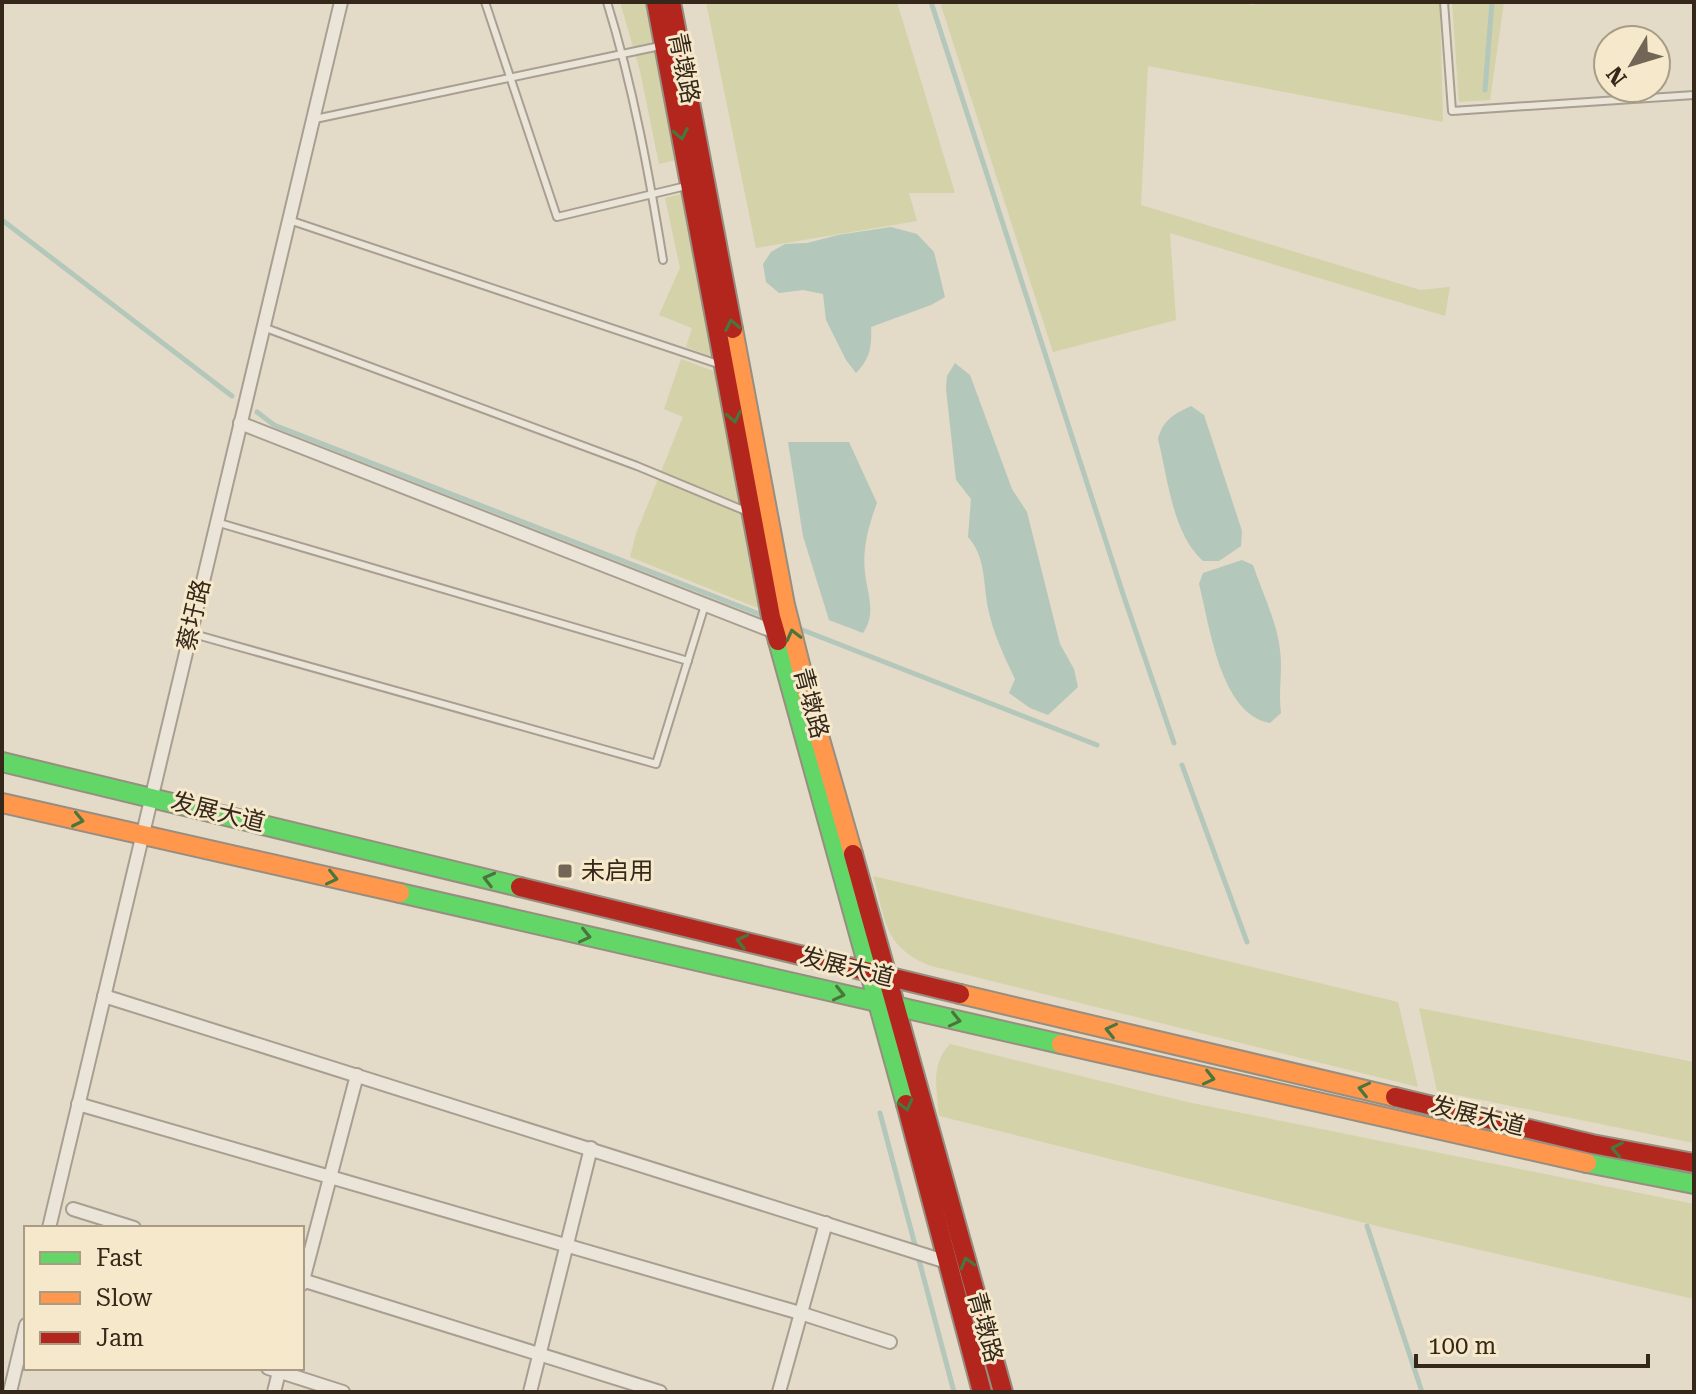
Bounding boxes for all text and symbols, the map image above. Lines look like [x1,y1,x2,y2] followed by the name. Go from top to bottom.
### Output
[1592,24,1672,104] north arrow
[663,30,705,106] street label: 青墩路
[1602,62,1632,90] text: N
[671,127,688,140] one-way arrow
[724,318,741,332] one-way arrow
[724,410,741,424] one-way arrow
[172,577,216,653] street label: 蔡圩路
[785,628,802,642] one-way arrow
[788,665,834,741] street label: 青墩路
[168,787,268,837] street label: 发展大道
[71,811,84,828] one-way arrow
[581,857,653,885] place label: 未启用
[556,862,574,880] marker: 未启用
[324,869,338,886] one-way arrow
[483,871,497,888] one-way arrow
[578,927,592,944] one-way arrow
[735,933,749,950] one-way arrow
[797,942,897,992] street label: 发展大道
[831,984,845,1001] one-way arrow
[948,1011,962,1028] one-way arrow
[1105,1022,1119,1039] one-way arrow
[1202,1068,1215,1085] one-way arrow
[1358,1081,1372,1098] one-way arrow
[1428,1091,1528,1141] street label: 发展大道
[897,1098,914,1112] one-way arrow
[1611,1141,1625,1158] one-way arrow
[24,1226,304,1370] legend
[96,1244,143,1272] text: Fast
[960,1256,977,1270] one-way arrow
[96,1284,153,1312] text: Slow
[962,1289,1008,1365] street label: 青墩路
[1416,1318,1648,1368] scale bar
[96,1324,144,1352] text: Jam
[1428,1332,1496,1360] text: 100 m

